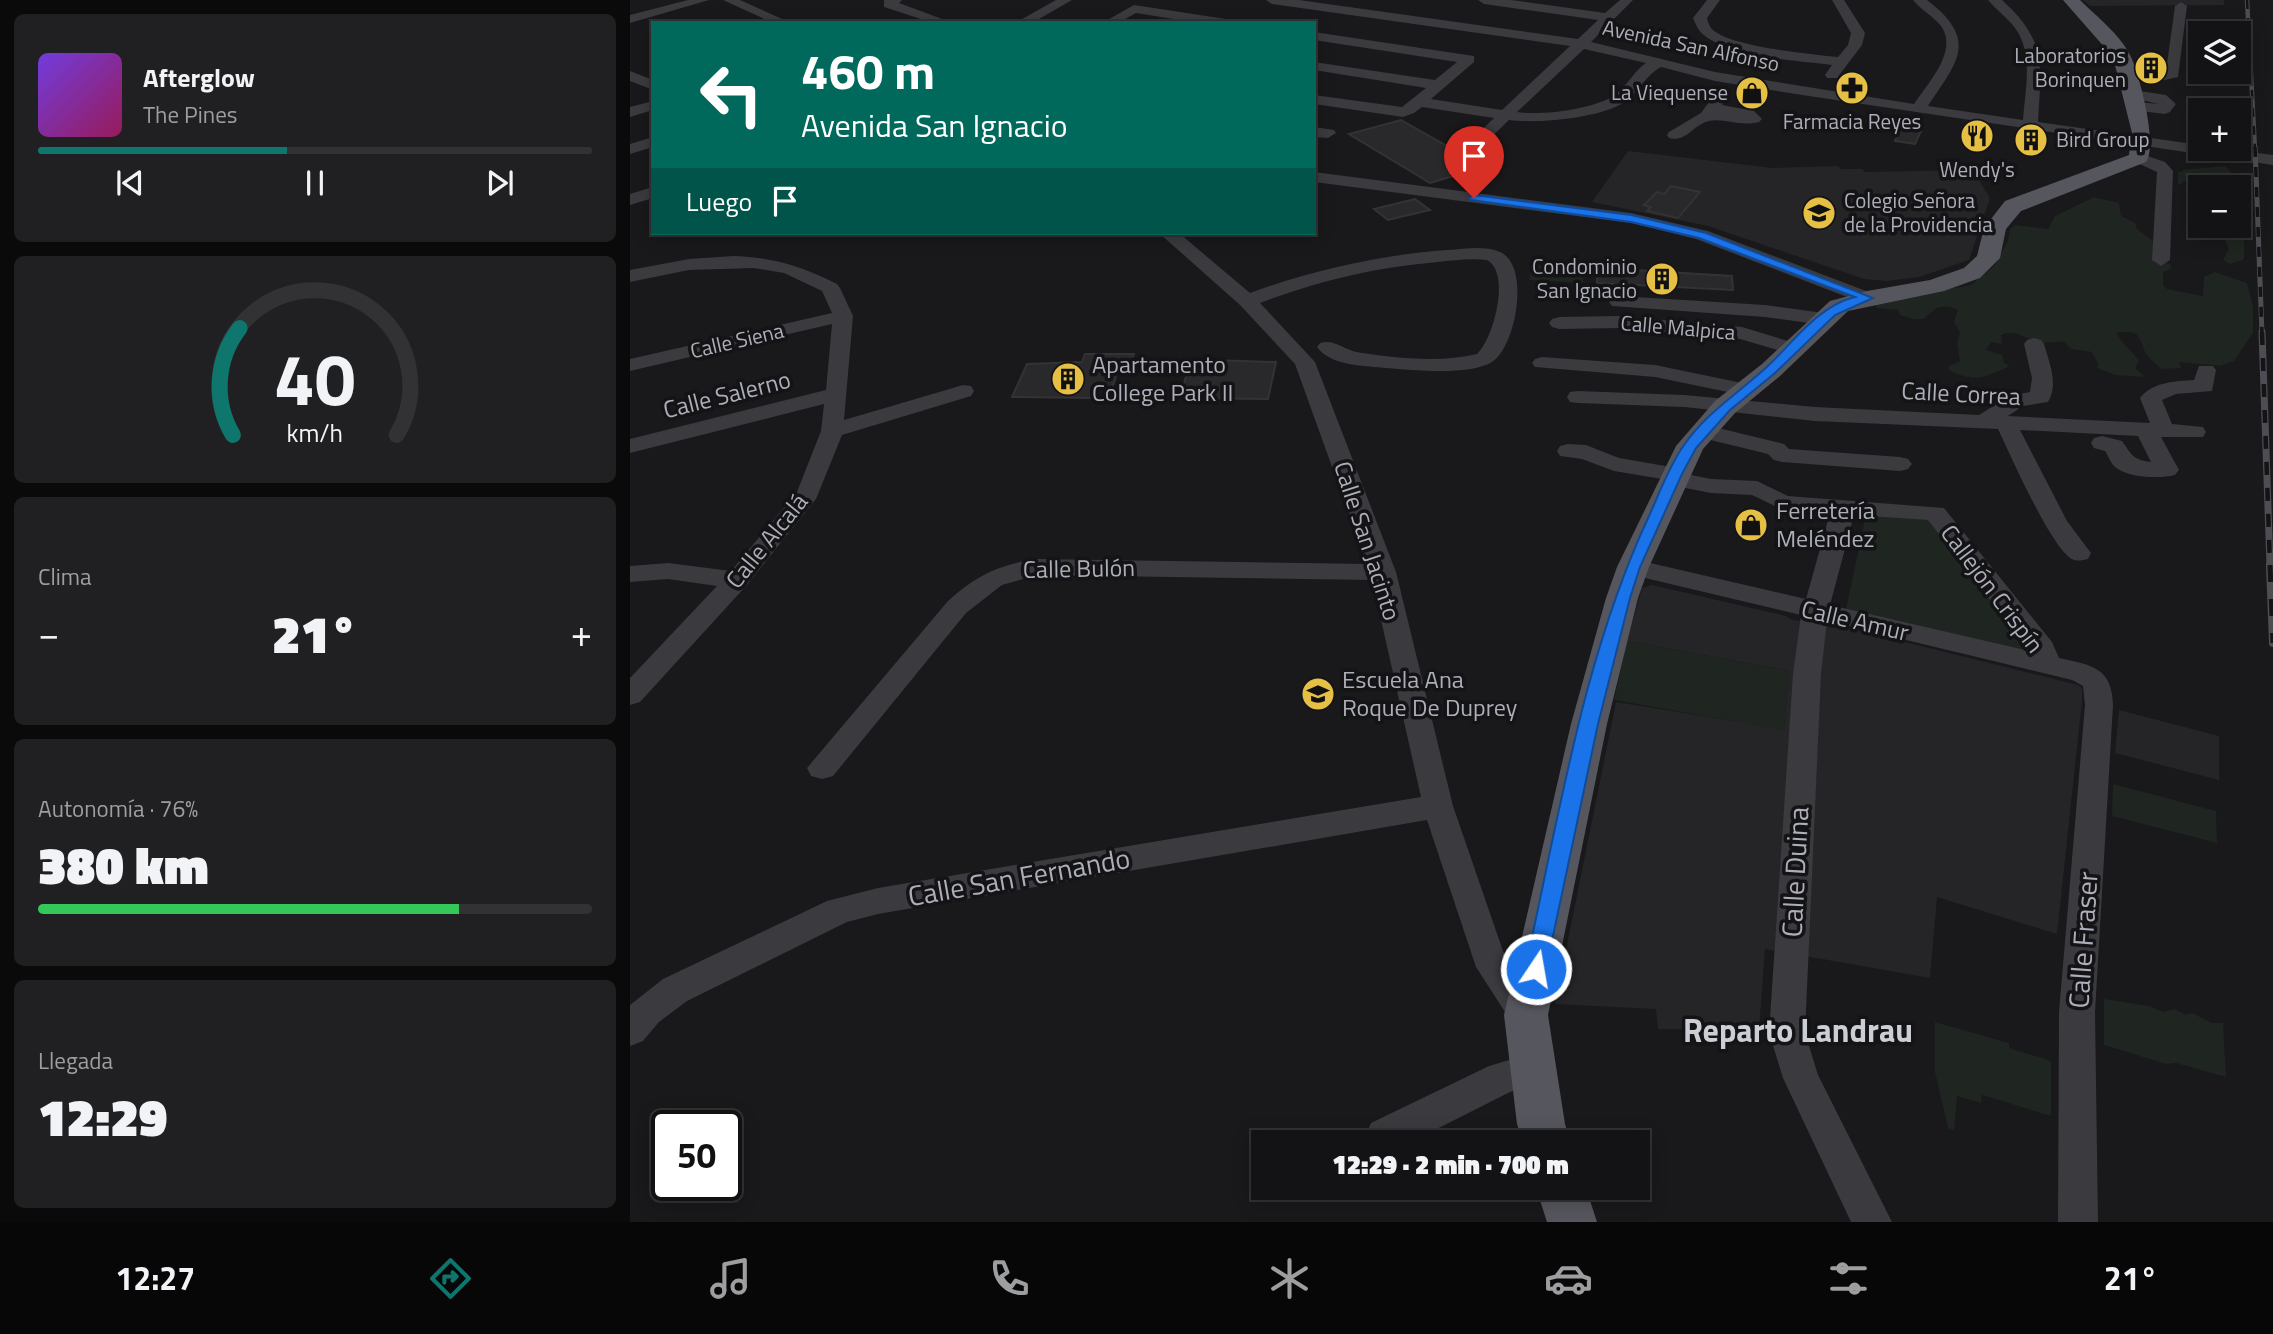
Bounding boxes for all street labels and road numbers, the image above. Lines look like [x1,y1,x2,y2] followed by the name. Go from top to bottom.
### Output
[1600,11,1783,79] street label: Avenida San Alfonso
[1619,306,1737,348] street label: Calle Malpica
[687,314,787,366] street label: Calle Siena
[659,361,794,427] street label: Calle Salerno
[1900,372,2022,414] street label: Calle Correa
[1325,456,1411,625] street label: Calle San Jacinto
[717,485,816,596] street label: Calle Alcalá
[1932,517,2053,660] street label: Callejón Crispín
[1023,549,1135,587] street label: Calle Bulón
[1798,590,1912,650] street label: Calle Amur
[1770,806,1819,938] street label: Calle Duina
[905,836,1133,917] street label: Calle San Fernando
[2056,870,2109,1010] street label: Calle Fraser

